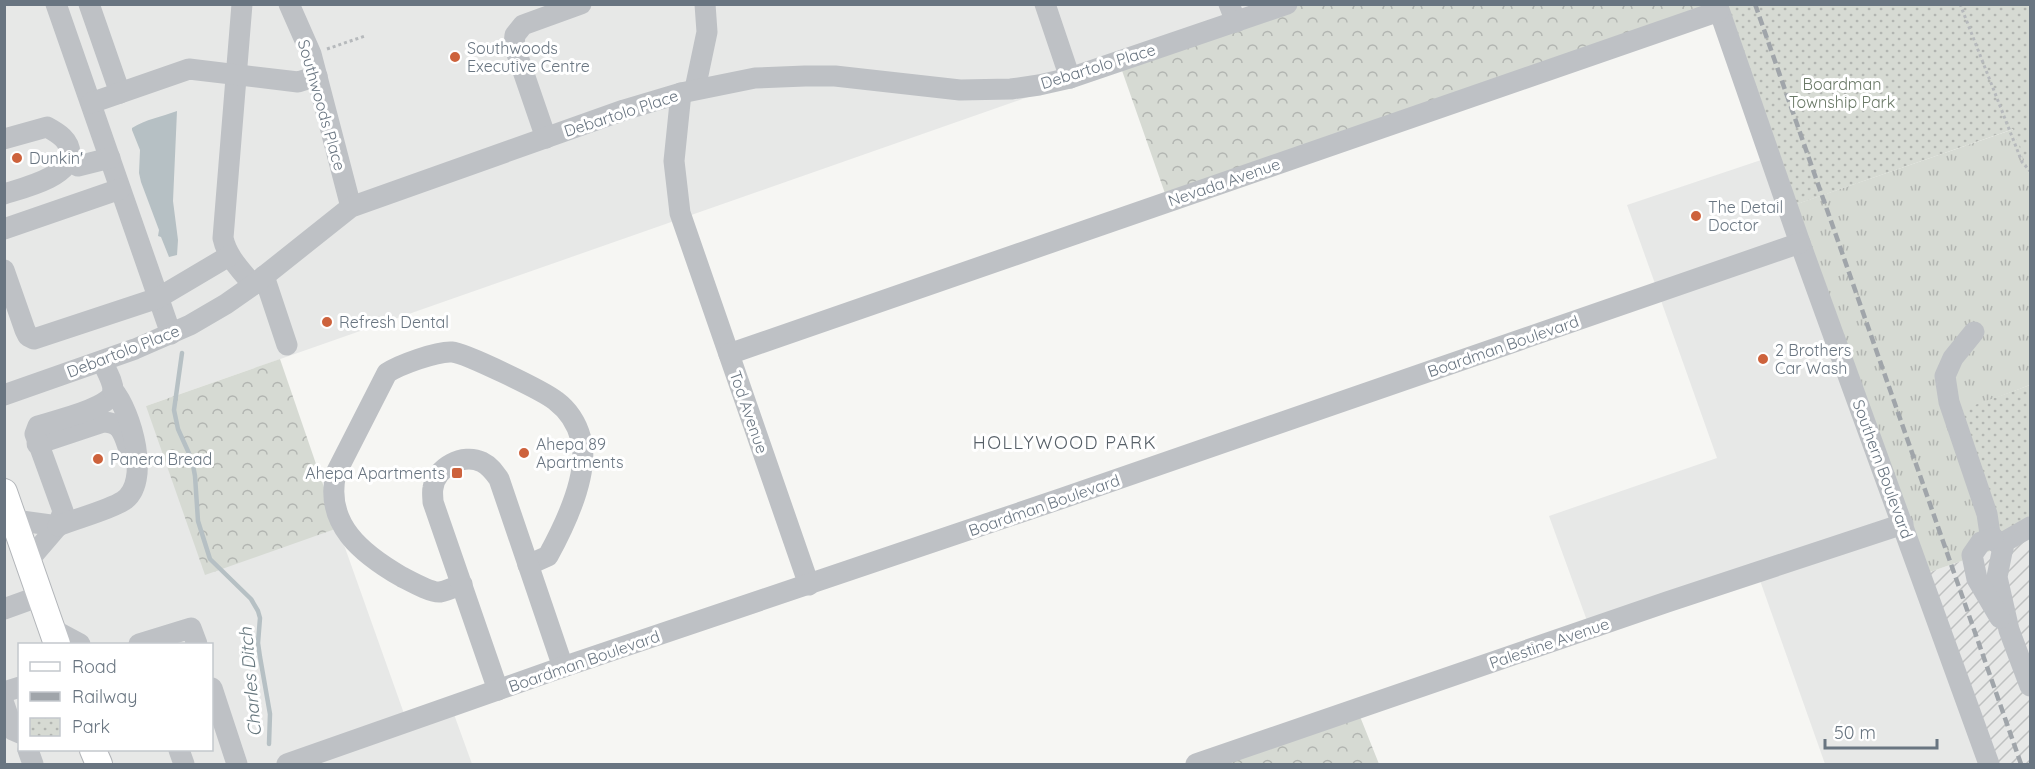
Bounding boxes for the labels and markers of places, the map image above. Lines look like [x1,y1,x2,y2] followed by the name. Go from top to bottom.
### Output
[467,38,590,76] place label: Southwoods Executive Centre
[448,50,462,64] marker: Southwoods Executive Centre
[29,148,83,168] place label: Dunkin'
[10,151,24,165] marker: Dunkin'
[1708,197,1783,235] place label: The Detail Doctor
[1689,209,1703,223] marker: The Detail Doctor
[339,312,449,332] place label: Refresh Dental
[320,315,334,329] marker: Refresh Dental
[1775,340,1851,378] place label: 2 Brothers Car Wash
[1756,352,1770,366] marker: 2 Brothers Car Wash
[536,434,623,472] place label: Ahepa 89 Apartments
[517,446,531,460] marker: Ahepa 89 Apartments
[110,449,212,469] place label: Panera Bread
[91,452,105,466] marker: Panera Bread
[305,463,445,483] place label: Ahepa Apartments
[450,466,464,480] marker: Ahepa Apartments

